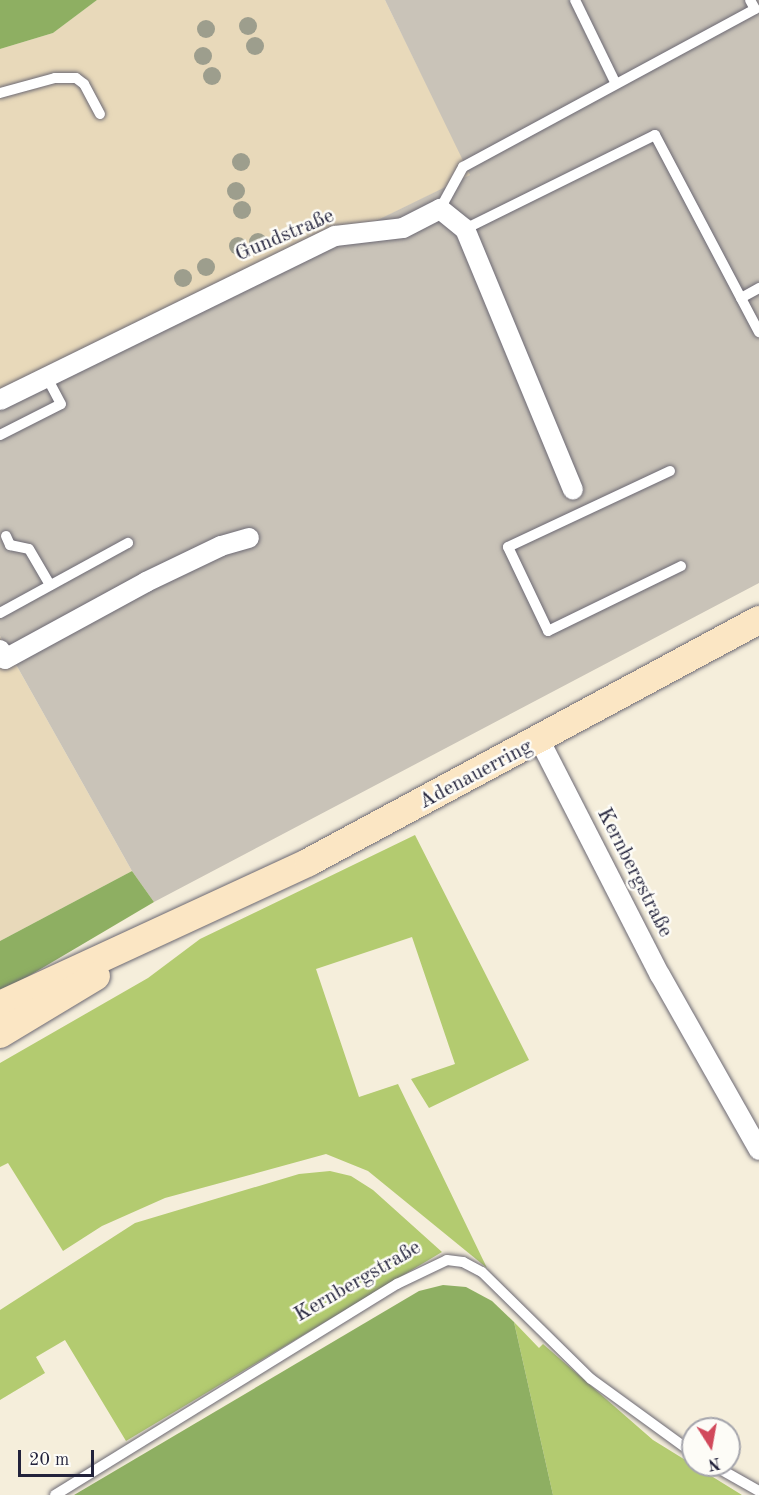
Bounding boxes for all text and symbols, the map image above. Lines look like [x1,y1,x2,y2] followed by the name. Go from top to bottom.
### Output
[232,204,338,268] street label: Gundstraße
[415,735,537,815] street label: Adenauerring
[591,804,677,942] street label: Kernbergstraße
[290,1236,426,1328] street label: Kernbergstraße
[681,1417,741,1477] north arrow
[21,1438,98,1476] scale bar
[29,1451,69,1469] text: 20 m
[707,1454,722,1472] text: N

